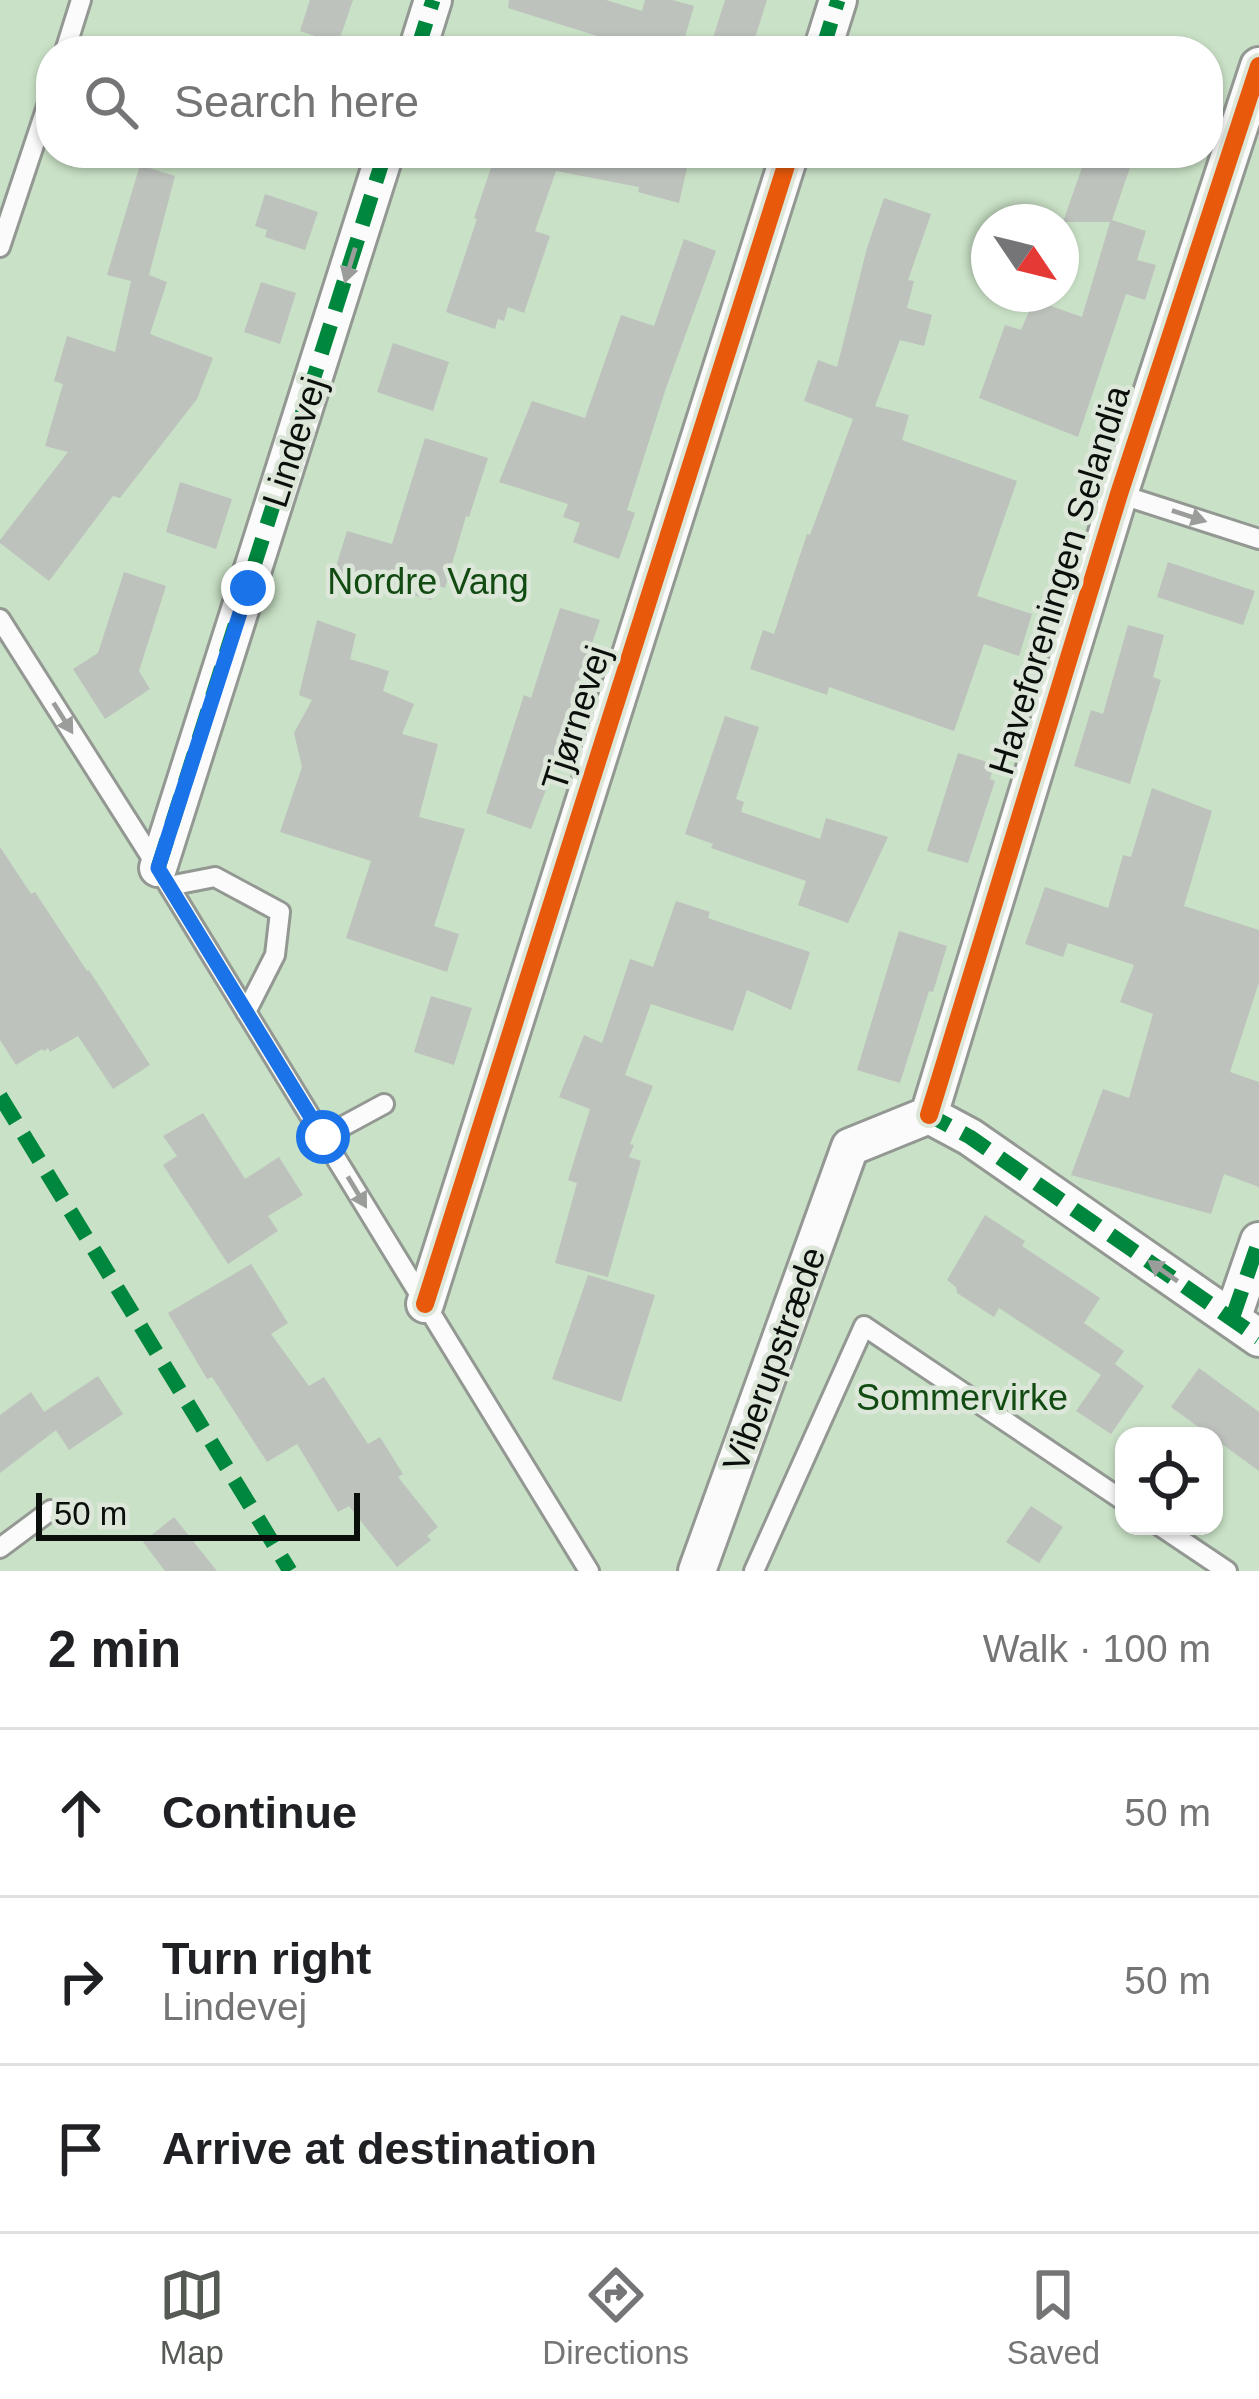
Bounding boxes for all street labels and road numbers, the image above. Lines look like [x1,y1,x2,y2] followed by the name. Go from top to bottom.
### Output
[254,372,334,512] street label: Lindevej
[980,380,1138,779] street label: Haveforeningen Selandia
[533,640,619,796] street label: Tjørnevej
[714,1241,834,1477] street label: Viberupstræde

